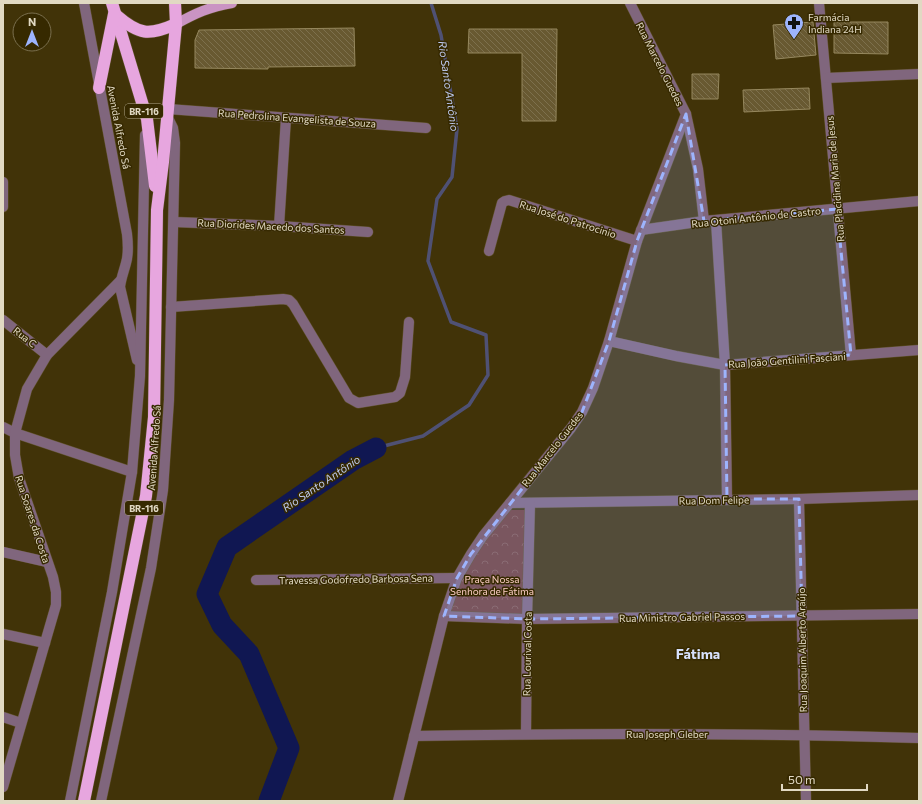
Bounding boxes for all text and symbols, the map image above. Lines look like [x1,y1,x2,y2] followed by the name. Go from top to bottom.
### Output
[808,11,862,35] place label: Farmácia Indiana 24H
[12,12,52,52] north arrow
[783,12,805,40] pharmacy icon: Farmácia Indiana 24H
[28,15,36,28] text: N
[634,20,687,108] street label: Rua Marcelo Guedes
[436,40,462,132] water label: Rio Santo Antônio
[105,84,133,170] street label: Avenida Alfredo Sá
[125,104,163,118] road number: BR-116
[218,106,376,130] street label: Rua Pedrolina Evangelista de Souza
[823,115,846,242] street label: Rua Placidina Maria de Jesus
[518,198,618,240] street label: Rua José do Patrocinio
[691,204,821,230] street label: Rua Otoni Antônio de Castro
[197,216,345,236] street label: Rua Diorides Macedo dos Santos
[11,324,39,350] street label: Rua C
[728,350,846,370] street label: Rua João Gentilini Fasciani
[145,405,163,491] street label: Avenida Alfredo Sá
[519,409,585,489] street label: Rua Marcelo Guedes
[280,452,363,514] water label: Rio Santo Antônio
[13,474,53,564] street label: Rua Soares da Costa
[679,493,749,507] street label: Rua Dom Felipe
[125,501,163,515] road number: BR-116
[279,572,433,586] street label: Travessa Godofredo Barbosa Sena
[450,573,534,597] park label: Praça Nossa Senhora de Fátima
[795,587,809,713] street label: Rua Joaquim Alberto Araújo
[619,610,746,624] street label: Rua Ministro Gabriel Passos
[520,612,534,696] street label: Rua Lourival Costa
[676,645,720,662] district label: Fátima
[626,728,708,740] street label: Rua Joseph Gleber
[782,766,867,792] scale bar
[788,772,816,786] text: 50 m

